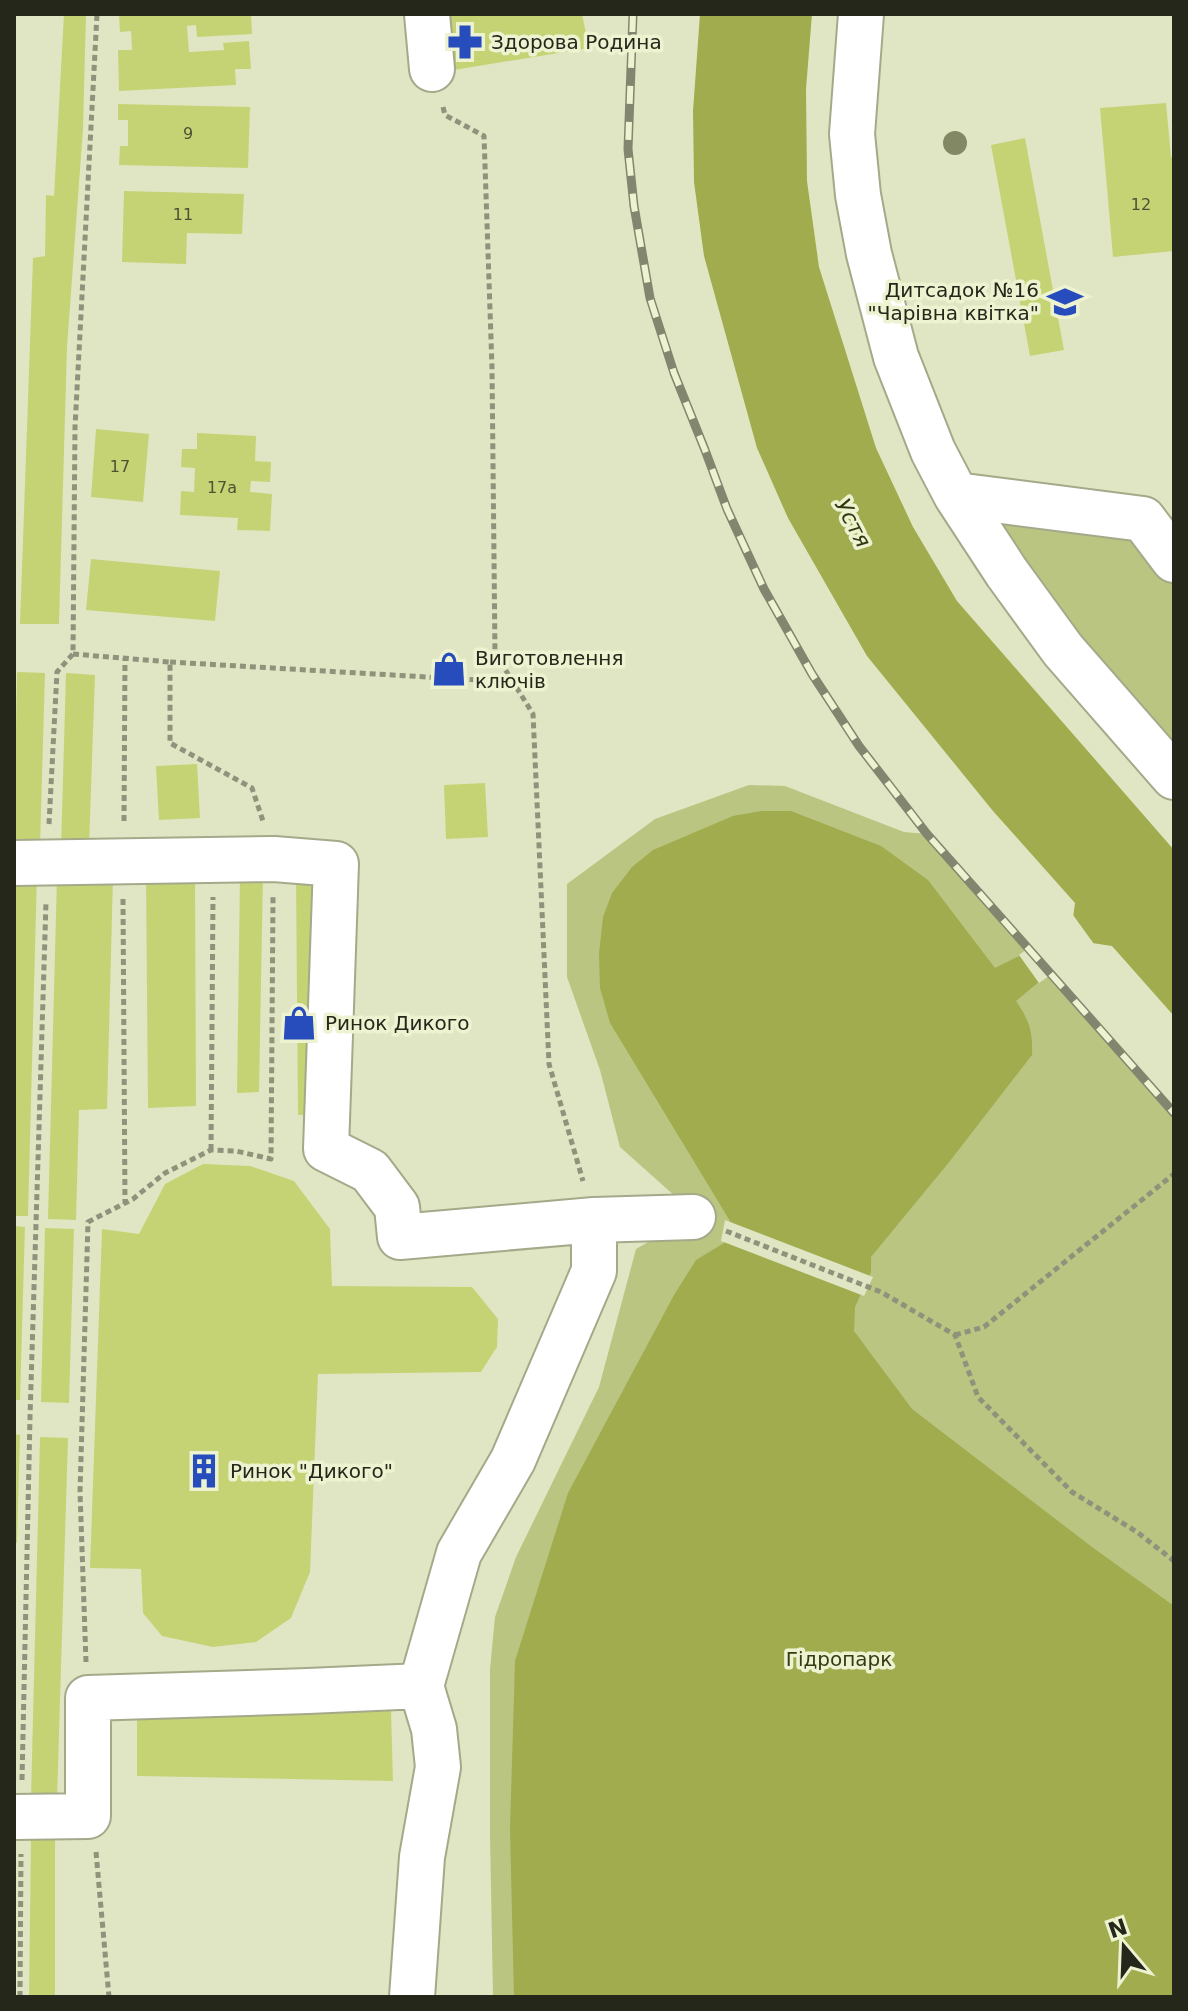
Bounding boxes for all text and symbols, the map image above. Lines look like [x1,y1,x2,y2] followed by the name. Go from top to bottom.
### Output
[446,23,484,61] pharmacy icon: Здорова Родина
[491,30,662,54] place label: Здорова Родина
[183,124,193,143] house number: 9
[1131,195,1151,214] house number: 12
[173,205,193,224] house number: 11
[867,278,1039,325] place label: Дитсадок №16 "Чарівна квітка"
[1046,283,1084,321] school or university icon: Дитсадок №16 "Чарівна квітка"
[110,457,130,476] house number: 17
[207,478,237,497] house number: 17а
[830,494,876,552] water label: Устя
[475,646,623,693] place label: Виготовлення ключів
[430,650,468,688] shop icon: Виготовлення ключів
[280,1004,318,1042] shop icon: Ринок Дикого
[325,1011,470,1035] place label: Ринок Дикого
[185,1452,223,1490] building icon: Ринок "Дикого"
[230,1459,393,1483] place label: Ринок "Дикого"
[786,1647,892,1671] park label: Гідропарк
[1084,1907,1164,1987] north arrow
[1105,1914,1130,1943] text: N

